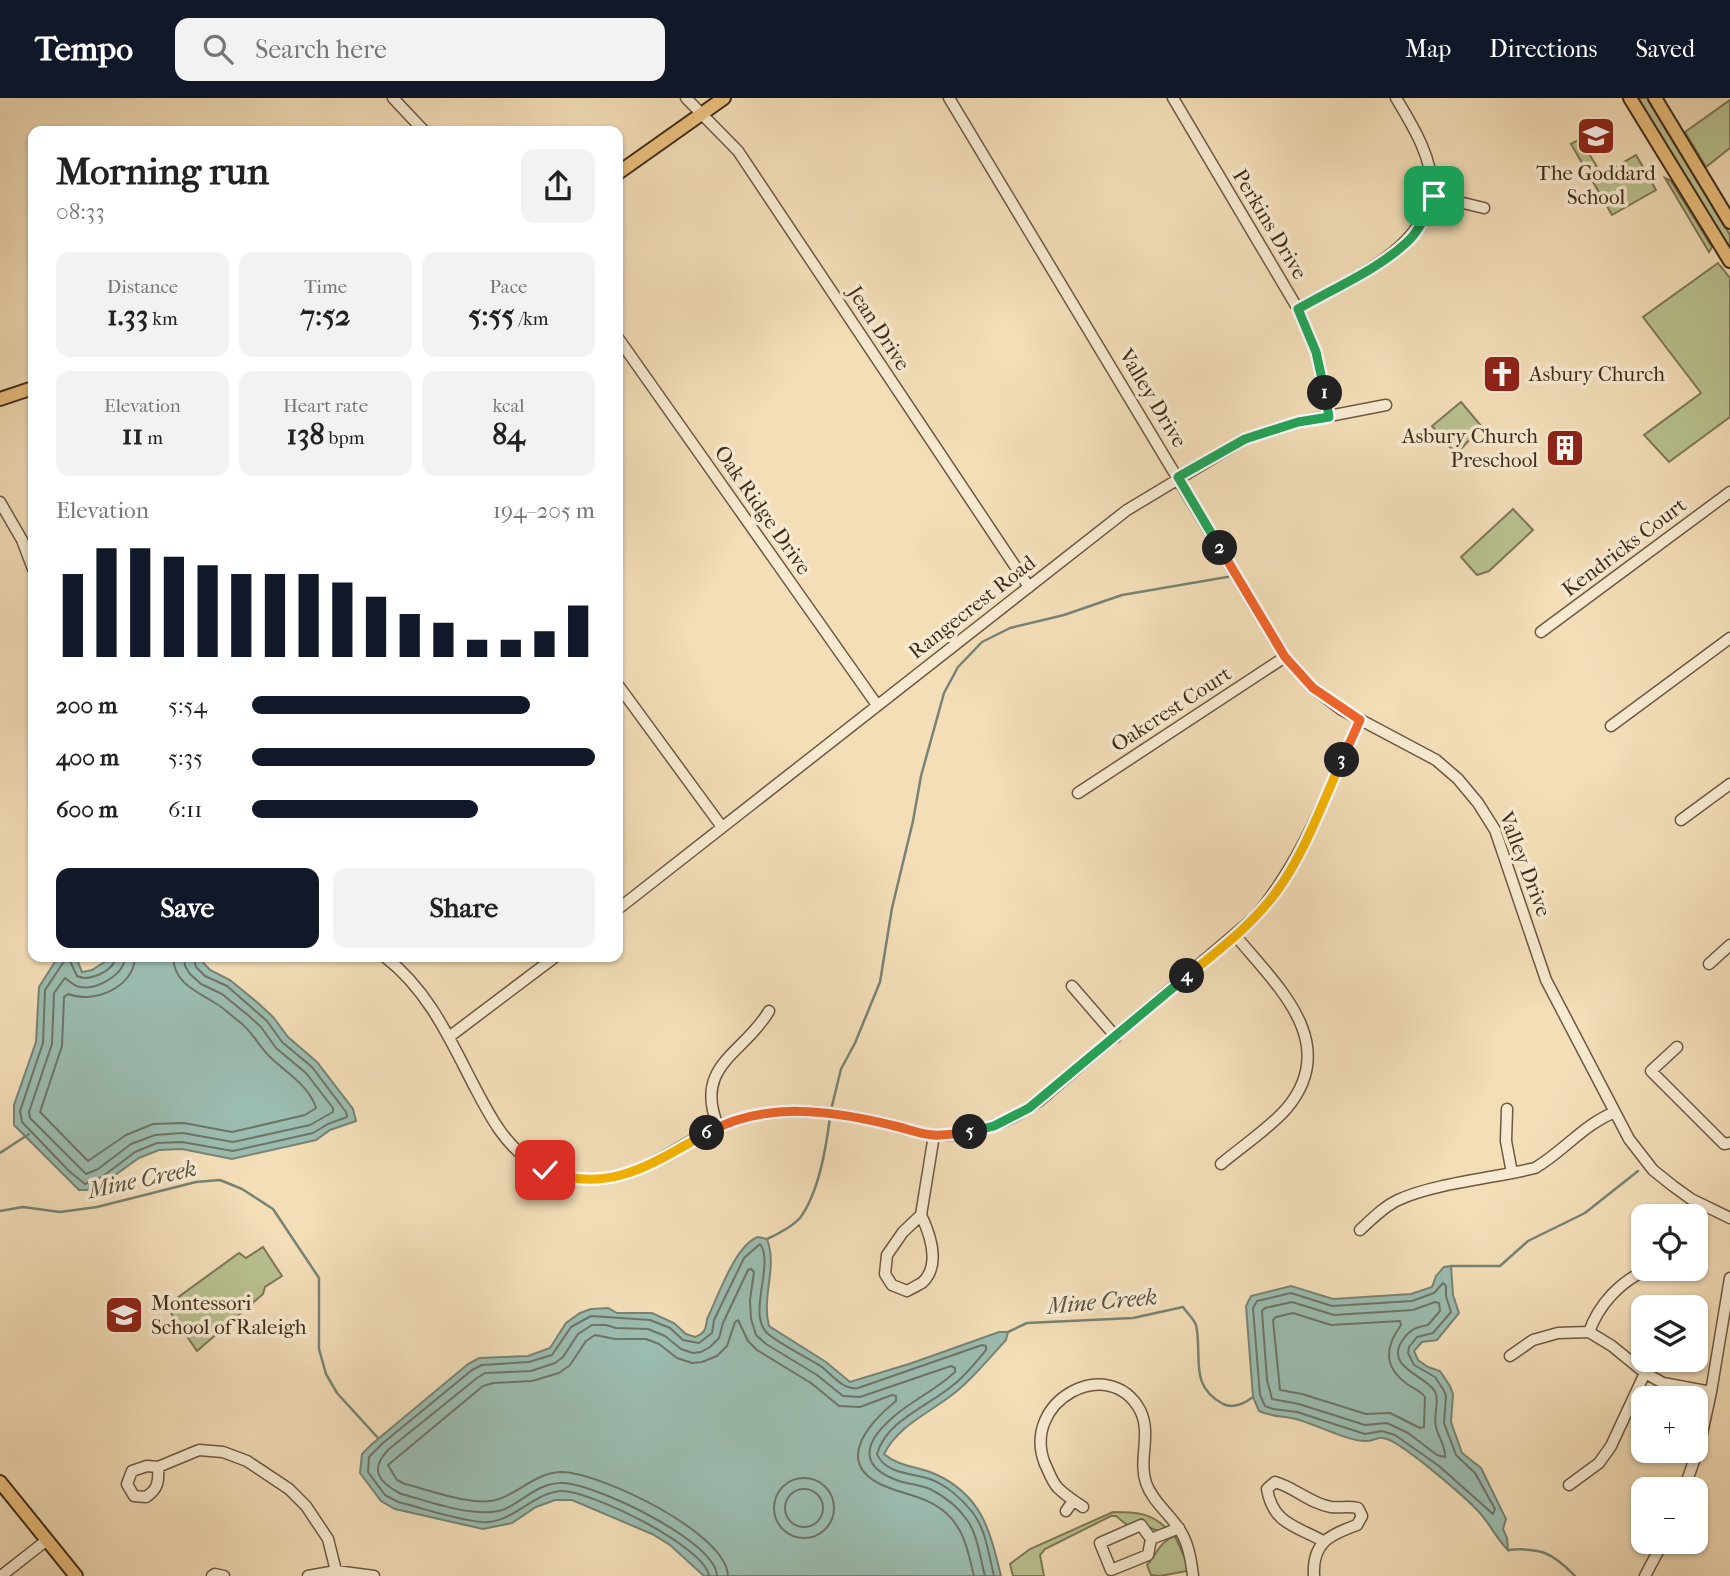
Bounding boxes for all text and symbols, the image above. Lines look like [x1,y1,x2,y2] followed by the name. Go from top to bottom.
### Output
[175,18,665,81] search box
[35,30,133,69] text: Tempo
[199,30,237,68] icon: search
[255,34,387,65] text: Search here
[1405,35,1451,63] text: Map
[1489,35,1597,63] text: Directions
[1635,35,1695,63] text: Saved
[1575,115,1617,157] school or university icon: The Goddard School
[56,149,269,194] text: Morning run
[521,149,595,223] button: share
[1536,161,1656,209] place label: The Goddard School
[1228,165,1312,283] street label: Perkins Drive
[1404,166,1464,226] pin
[1415,177,1453,215] icon: arrive
[56,198,105,225] text: 08:33
[107,276,178,298] text: Distance
[304,276,347,298] text: Time
[490,276,527,298] text: Pace
[842,280,915,375] street label: Jean Drive
[107,298,148,333] text: 1.33
[300,298,351,333] text: 7:52
[468,298,514,333] text: 5:55
[148,308,178,330] text: km
[514,308,549,330] text: /km
[1114,344,1192,452] street label: Valley Drive
[1481,353,1523,395] church icon: Asbury Church
[1528,362,1665,386] place label: Asbury Church
[1308,376,1342,410] pin: 1
[1321,381,1328,403] text: 1
[104,395,181,417] text: Elevation
[283,395,368,417] text: Heart rate
[493,395,524,417] text: kcal
[122,417,143,452] text: 11
[286,417,325,452] text: 138
[492,417,525,452] text: 84
[1401,424,1538,472] place label: Asbury Church Preschool
[143,427,163,449] text: m
[325,427,365,449] text: bpm
[1544,427,1586,469] building icon: Asbury Church Preschool
[710,441,816,579] street label: Oak Ridge Drive
[1557,492,1691,601] street label: Kendricks Court
[56,497,149,524] text: Elevation
[493,497,595,524] text: 194–205 m
[1202,531,1238,566] pin: 2
[1215,536,1224,558] text: 2
[904,550,1041,664] street label: Rangecrest Road
[1107,661,1236,757] street label: Oakcrest Court
[56,692,117,719] text: 200 m
[168,692,207,719] text: 5:54
[1324,742,1360,778] pin: 3
[56,744,119,771] text: 400 m
[168,744,203,771] text: 5:35
[1338,748,1345,770] text: 3
[56,796,118,823] text: 600 m
[168,796,202,823] text: 6:11
[1494,807,1556,920] street label: Valley Drive
[56,868,319,948] button: Save
[333,868,595,948] button: Share
[1170,958,1204,994] pin: 4
[1181,964,1192,986] text: 4
[953,1114,988,1150] pin: 5
[690,1116,724,1150] pin: 6
[965,1120,974,1142] text: 5
[701,1121,712,1143] text: 6
[515,1140,575,1200] pin
[526,1151,564,1189] icon: check
[83,1155,199,1205] water label: Mine Creek
[1631,1204,1708,1554] map controls
[1631,1204,1708,1281] button: locate
[1044,1283,1158,1320] water label: Mine Creek
[151,1291,307,1339] place label: Montessori School of Raleigh
[103,1294,145,1336] school or university icon: Montessori School of Raleigh
[1631,1295,1708,1372] button: layers
[1631,1386,1708,1463] button: +
[1631,1477,1708,1554] button: −

